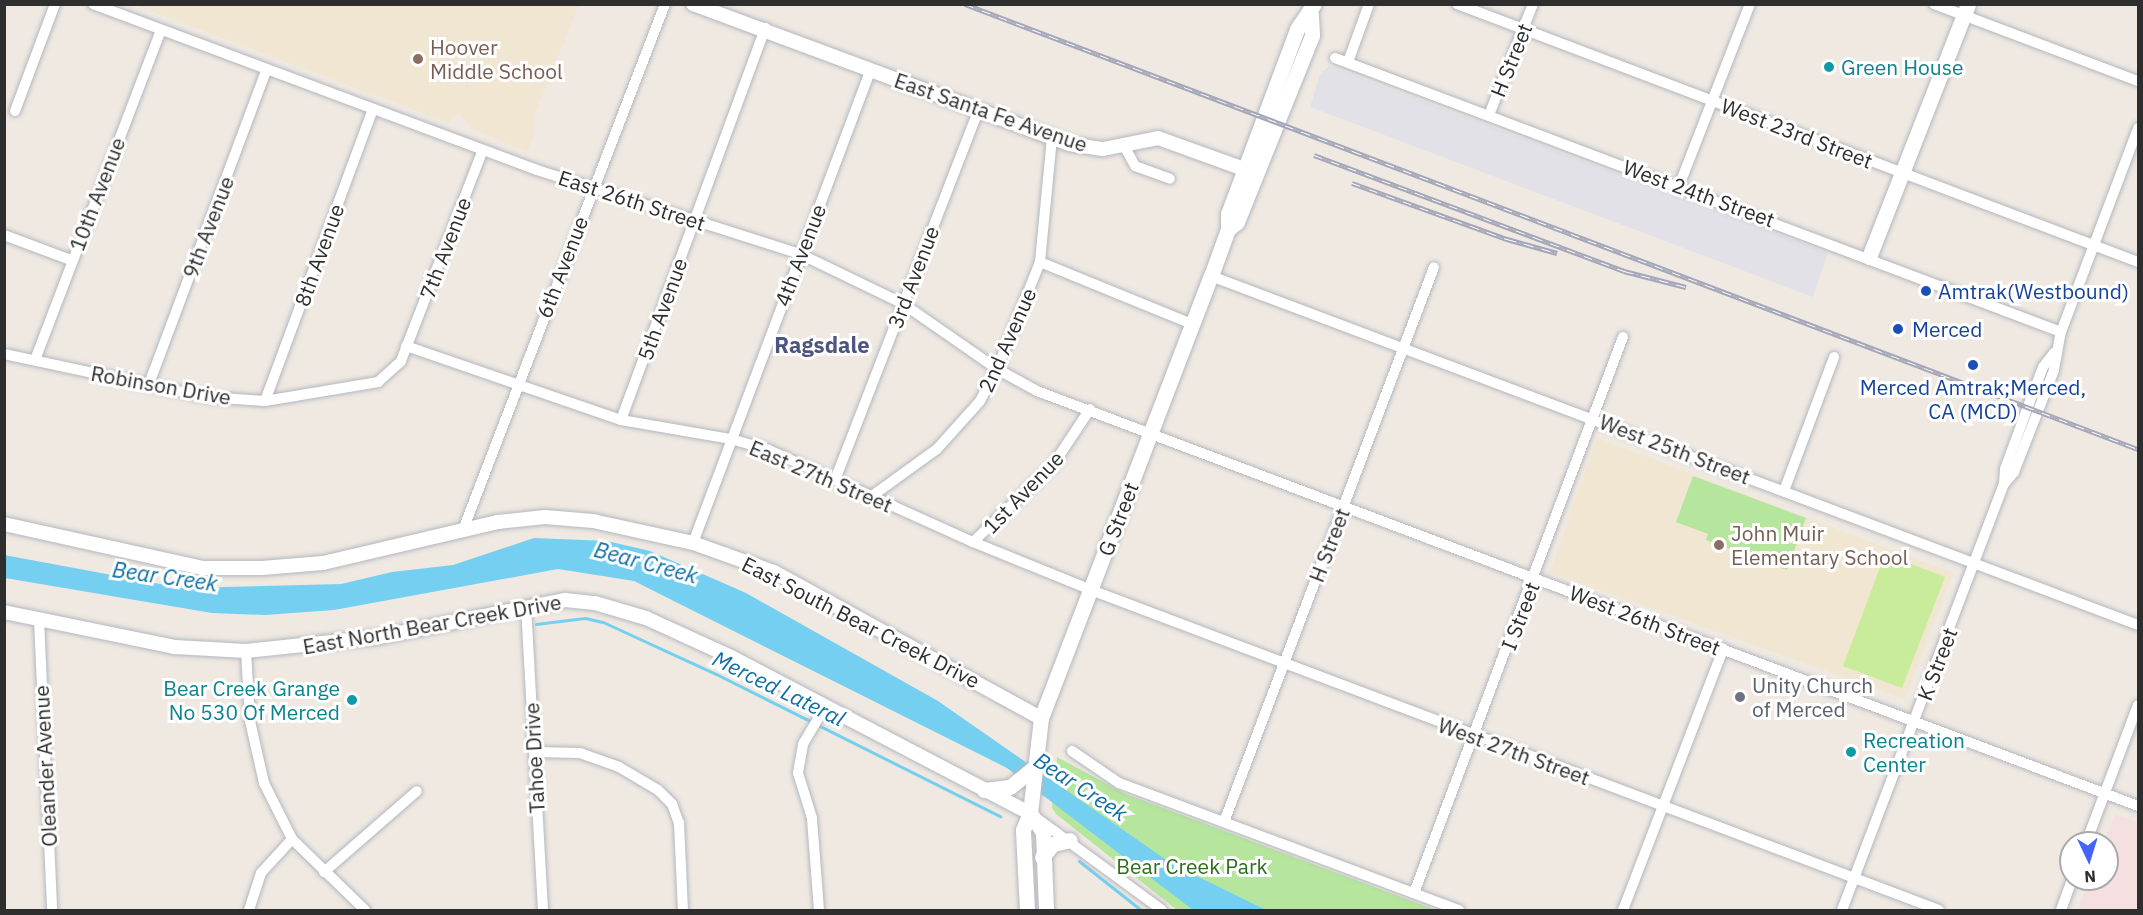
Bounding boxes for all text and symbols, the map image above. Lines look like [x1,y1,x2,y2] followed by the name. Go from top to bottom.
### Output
[1485,19,1537,101] street label: H Street
[430,34,563,84] place label: Hoover Middle School
[411,52,425,66] marker: Hoover Middle School
[1841,54,1963,80] place label: Green House
[1822,60,1836,74] marker: Green House
[891,67,1091,157] street label: East Santa Fe Avenue
[1718,93,1876,173] street label: West 23rd Street
[64,134,130,254] street label: 10th Avenue
[1620,154,1778,232] street label: West 24th Street
[555,164,709,236] street label: East 26th Street
[177,173,239,281] street label: 9th Avenue
[414,194,476,302] street label: 7th Avenue
[289,200,349,310] street label: 8th Avenue
[769,201,831,309] street label: 4th Avenue
[531,213,593,321] street label: 6th Avenue
[882,222,944,332] street label: 3rd Avenue
[632,254,692,364] street label: 5th Avenue
[1938,278,2129,304] place label: Amtrak(Westbound)
[973,284,1041,396] street label: 2nd Avenue
[1919,284,1933,298] marker: Amtrak(Westbound)
[1912,316,1982,342] place label: Merced
[1889,320,1907,338] marker: Merced
[774,332,870,358] district label: Ragsdale
[1966,358,1980,372] marker: Merced Amtrak;Merced, CA (MCD)
[89,360,233,410] street label: Robinson Drive
[1860,374,2086,424] place label: Merced Amtrak;Merced, CA (MCD)
[1596,409,1754,489] street label: West 25th Street
[746,435,896,517] street label: East 27th Street
[977,445,1069,539] street label: 1st Avenue
[1092,478,1144,560] street label: G Street
[1303,504,1355,586] street label: H Street
[1731,520,1908,570] place label: John Muir Elementary School
[591,536,701,588] water label: Bear Creek
[1712,538,1726,552] marker: John Muir Elementary School
[738,551,984,693] street label: East South Bear Creek Drive
[111,556,219,596] water label: Bear Creek
[1496,578,1544,654] street label: I Street
[1566,580,1724,660] street label: West 26th Street
[301,589,563,659] street label: East North Bear Creek Drive
[1912,624,1962,704] street label: K Street
[709,645,849,731] water label: Merced Lateral
[1752,672,1873,722] place label: Unity Church of Merced
[163,675,340,725] place label: Bear Creek Grange No 530 Of Merced
[28,685,62,847] street label: Oleander Avenue
[1733,690,1747,704] marker: Unity Church of Merced
[345,693,359,707] marker: Bear Creek Grange No 530 Of Merced
[519,702,549,814] street label: Tahoe Drive
[1435,712,1593,790] street label: West 27th Street
[1863,727,1965,777] place label: Recreation Center
[1844,745,1858,759] marker: Recreation Center
[1029,746,1133,826] water label: Bear Creek
[2059,831,2119,891] north arrow
[1116,853,1268,879] park label: Bear Creek Park
[2084,867,2097,887] text: N

